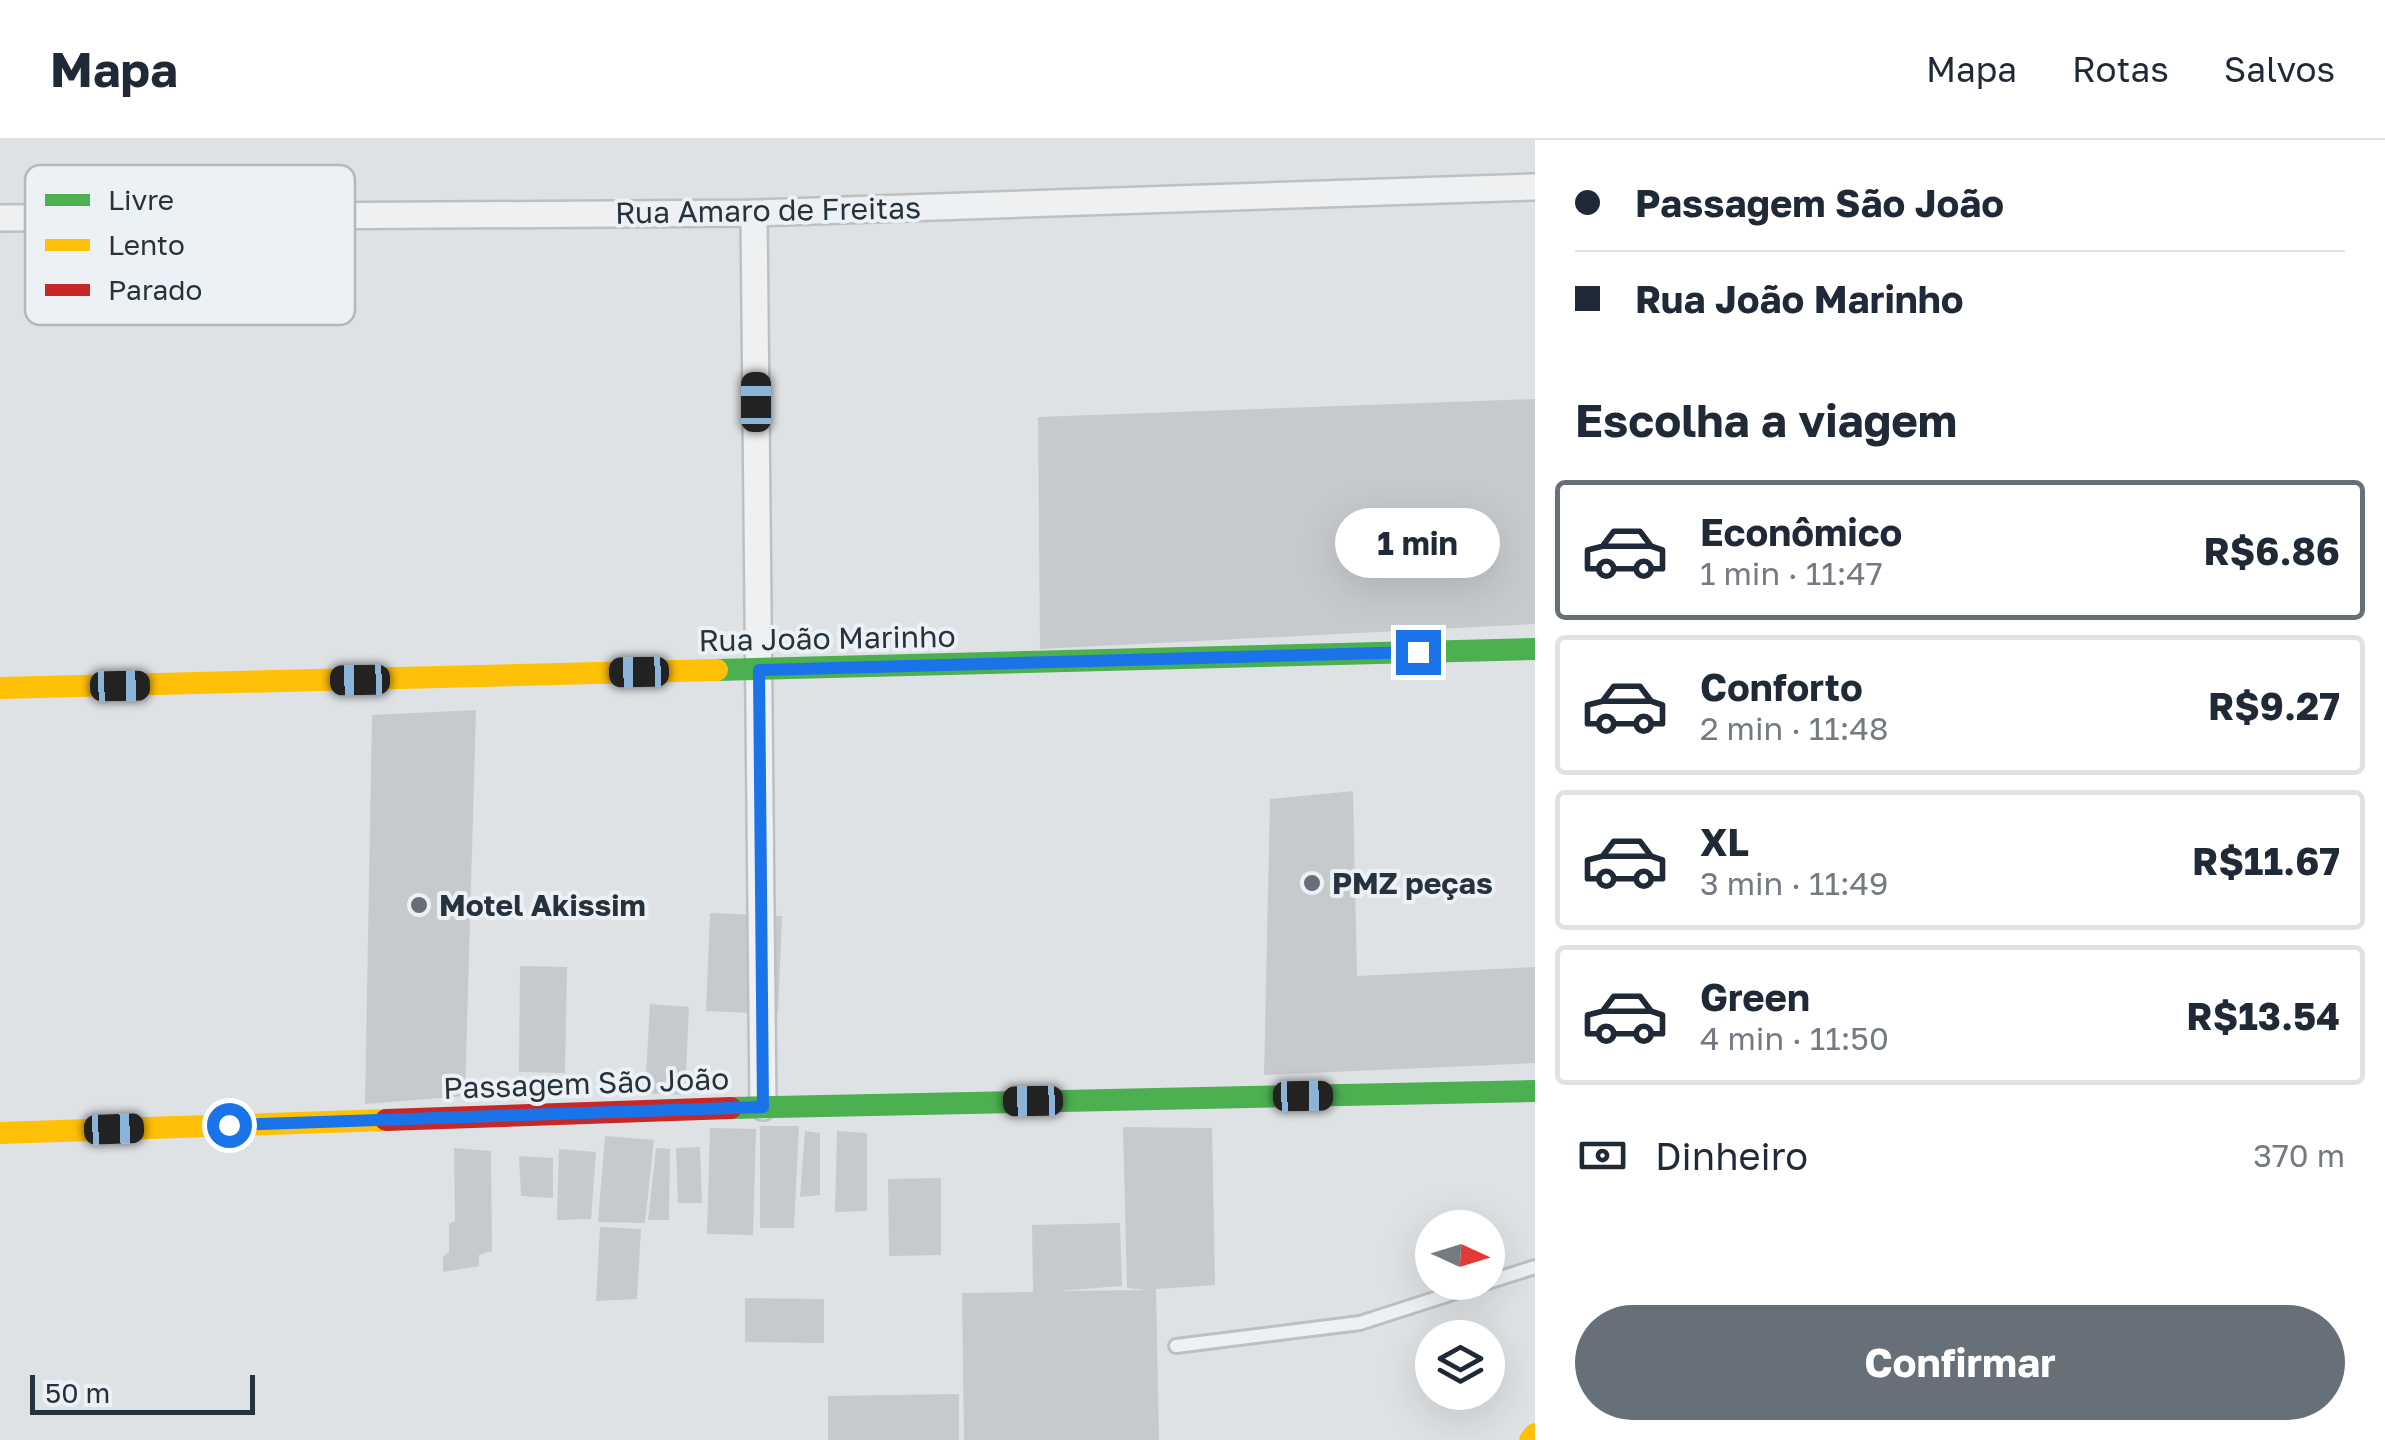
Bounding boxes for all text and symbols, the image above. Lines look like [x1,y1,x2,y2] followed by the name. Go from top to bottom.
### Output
[50,40,178,98] text: Mapa
[1926,48,2017,90] text: Mapa
[2072,48,2169,90] text: Rotas
[2224,48,2335,90] text: Salvos
[25,165,355,325] legend
[1635,180,2004,225] text: Passagem São João
[108,183,174,216] text: Livre
[615,189,921,231] street label: Rua Amaro de Freitas
[108,228,185,261] text: Lento
[108,273,202,306] text: Parado
[1635,276,1964,321] text: Rua João Marinho
[741,372,771,432] car
[1575,393,1957,447] text: Escolha a viagem
[1580,505,1670,595] icon: car
[1336,507,1500,577] callout: 1 min
[1700,509,1902,554] text: Econômico
[1377,524,1458,562] text: 1 min
[2203,528,2340,573] text: R$6.86
[1700,554,1883,592] text: 1 min · 11:47
[698,618,956,658] street label: Rua João Marinho
[1396,630,1441,675] route end
[609,656,669,688] car
[1580,660,1670,750] icon: car
[330,664,390,696] car
[1700,664,1863,709] text: Conforto
[90,670,150,702] car
[2208,683,2340,728] text: R$9.27
[1700,709,1888,747] text: 2 min · 11:48
[1580,815,1670,905] icon: car
[1700,819,1749,864] text: XL
[2192,838,2340,883] text: R$11.67
[1700,864,1888,902] text: 3 min · 11:49
[1332,865,1493,901] place label: PMZ peças
[1301,872,1323,894] marker: PMZ peças
[439,887,646,923] place label: Motel Akissim
[408,894,430,916] marker: Motel Akissim
[1580,970,1670,1060] icon: car
[1700,974,1810,1019] text: Green
[2186,993,2340,1038] text: R$13.54
[1700,1019,1889,1057] text: 4 min · 11:50
[442,1060,730,1106] street label: Passagem São João
[1273,1080,1333,1112] car
[1003,1085,1063,1117] car
[207,1103,252,1148] route start
[83,1113,145,1145] car
[1575,1128,1630,1183] icon: cash
[1655,1133,1808,1178] text: Dinheiro
[2253,1136,2345,1174] text: 370 m
[1415,1210,1505,1300] north arrow
[1415,1210,1505,1410] map controls
[1575,1305,2345,1420] button: Confirmar
[1415,1320,1505,1410] button: layers
[30,1370,255,1414] scale bar
[45,1376,110,1409] text: 50 m

